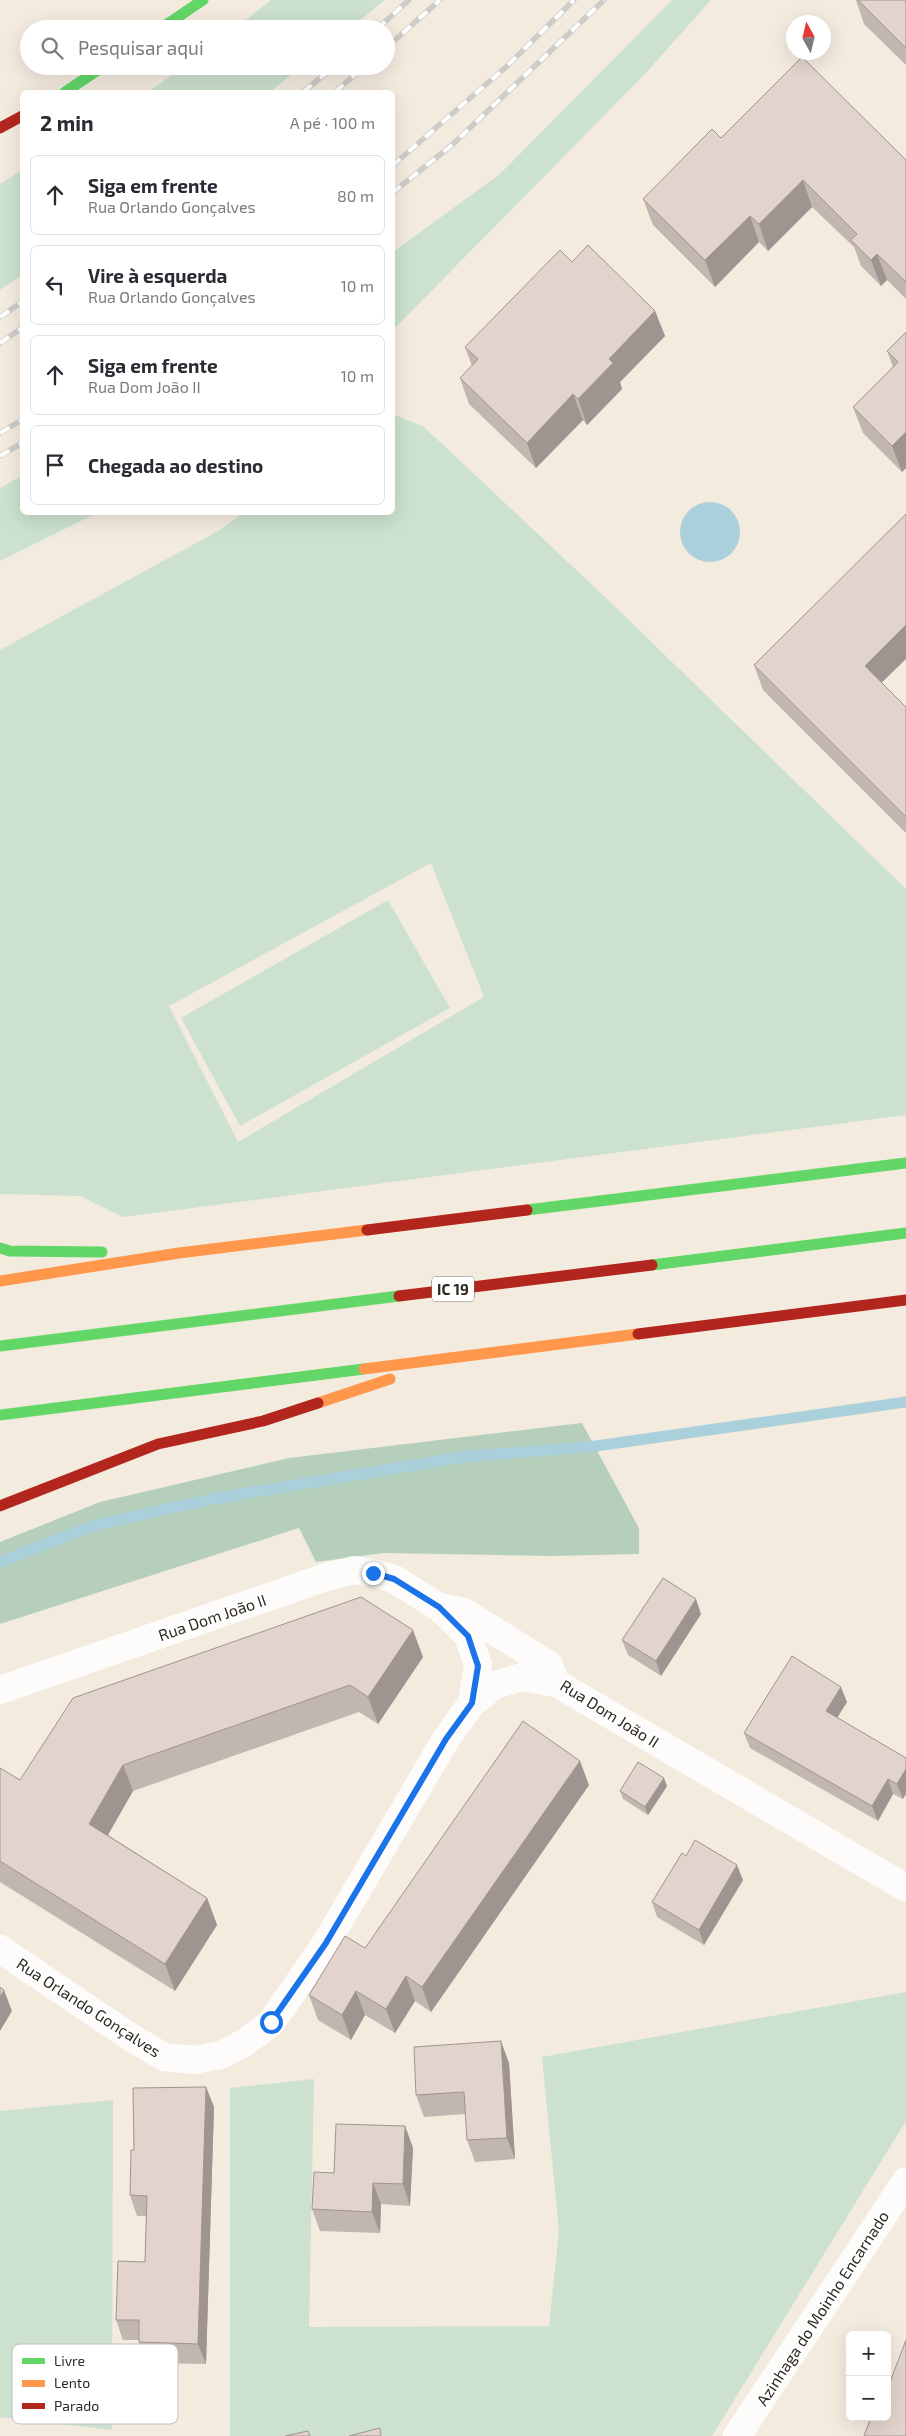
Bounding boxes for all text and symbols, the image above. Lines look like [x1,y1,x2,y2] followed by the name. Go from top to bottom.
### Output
[786,15,831,60] north arrow
[20,20,395,75] search box
[38,34,66,62] icon: search
[78,36,204,59] text: Pesquisar aqui
[40,110,94,135] text: 2 min
[290,113,375,132] text: A pé · 100 m
[88,174,218,197] text: Siga em frente
[41,181,69,209] icon: ahead
[337,186,374,205] text: 80 m
[88,197,256,216] text: Rua Orlando Gonçalves
[88,264,227,287] text: Vire à esquerda
[41,271,69,299] icon: left
[340,276,374,295] text: 10 m
[88,287,256,306] text: Rua Orlando Gonçalves
[88,354,218,377] text: Siga em frente
[41,361,69,389] icon: ahead
[340,366,374,385] text: 10 m
[88,377,201,396] text: Rua Dom João II
[41,451,69,479] icon: arrive
[88,454,263,477] text: Chegada ao destino
[432,1276,474,1302] road number: IC 19
[362,1562,385,1585] route end
[156,1590,268,1644] street label: Rua Dom João II
[557,1675,663,1751] street label: Rua Dom João II
[13,1953,164,2061] street label: Rua Orlando Gonçalves
[260,2011,283,2034] route start
[752,2207,892,2409] street label: Azinhaga do Moinho Encarnado
[846,2331,891,2421] map controls
[846,2331,891,2376] button: +
[12,2344,178,2424] legend
[54,2352,85,2369] text: Livre
[54,2374,90,2391] text: Lento
[846,2376,891,2421] button: −
[54,2397,99,2414] text: Parado

